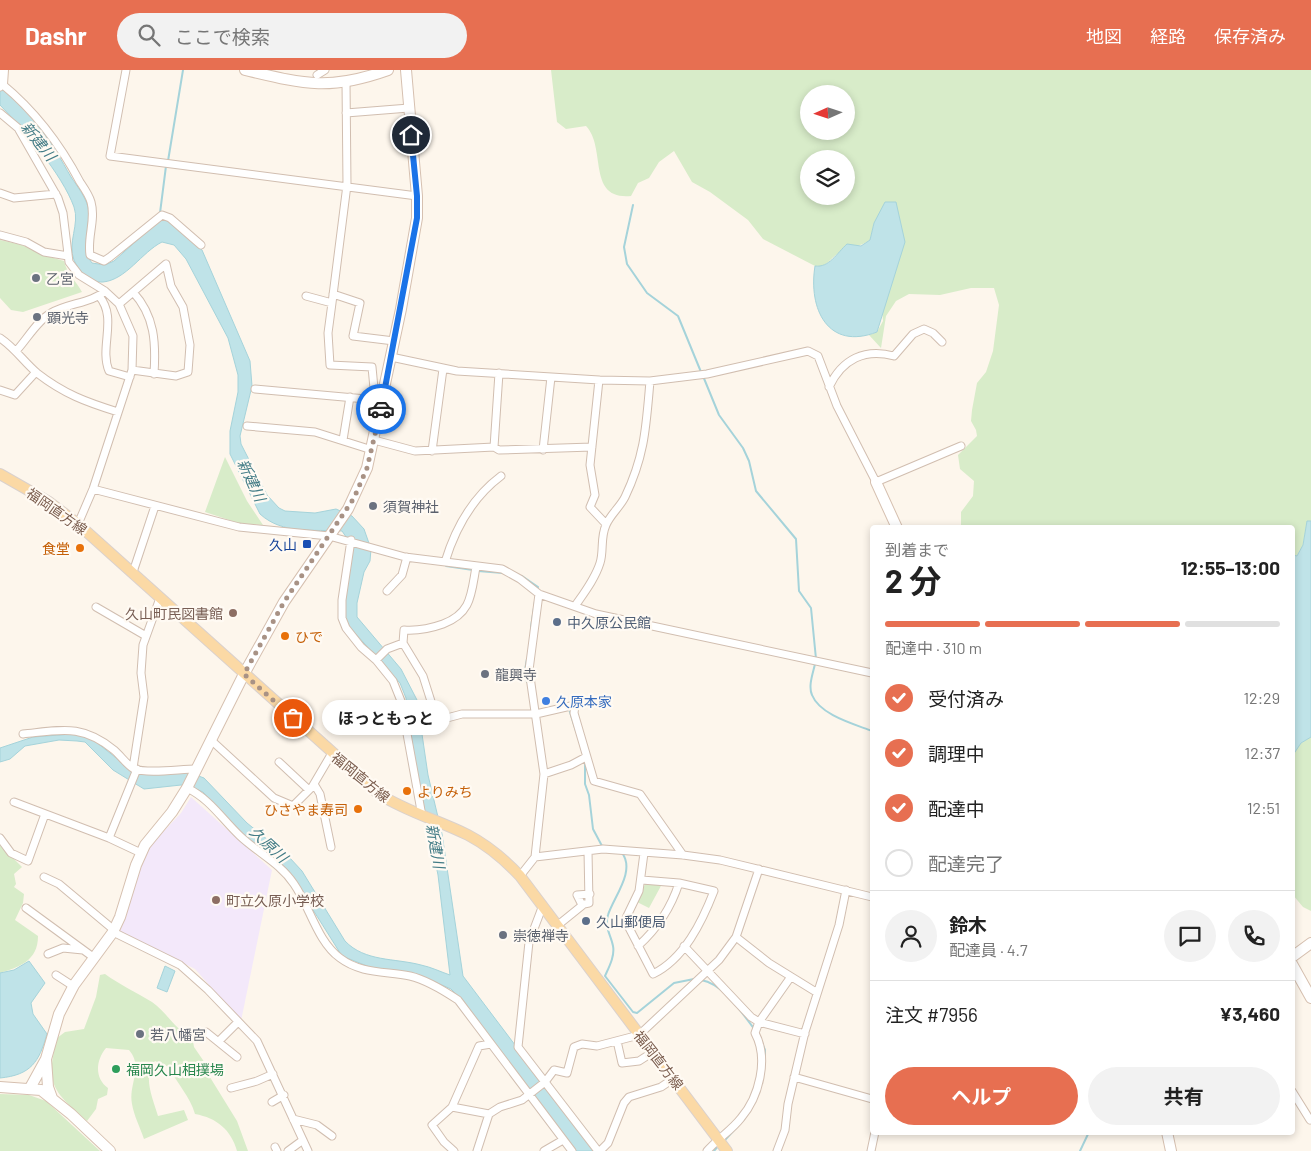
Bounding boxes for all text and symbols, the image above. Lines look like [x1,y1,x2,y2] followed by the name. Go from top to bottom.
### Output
[117,13,467,58] search box
[25,21,87,50] text: Dashr
[135,21,163,49] icon: search
[175,25,270,48] text: ここで検索
[1086,25,1122,47] text: 地図
[1150,25,1186,47] text: 経路
[1214,25,1286,47] text: 保存済み
[800,85,855,140] north arrow
[800,85,855,205] map controls
[390,114,432,156] pin
[18,118,61,166] water label: 新建川
[397,121,425,149] icon: home
[800,150,855,205] button: layers
[46,270,74,287] place label: 乙宮
[30,272,42,284] marker: 乙宮
[47,309,89,326] place label: 顕光寺
[31,311,43,323] marker: 顕光寺
[356,384,406,434] courier
[367,395,395,423] icon: car
[234,456,271,506] water label: 新建川
[23,484,91,538] street label: 福岡直方線
[383,498,439,515] place label: 須賀神社
[367,500,379,512] marker: 須賀神社
[269,536,297,553] place label: 久山
[301,538,313,550] marker: 久山
[42,540,70,557] place label: 食堂
[885,540,949,559] text: 到着まで
[74,542,86,554] marker: 食堂
[1181,556,1280,579] text: 12:55–13:00
[885,561,941,599] text: 2 分
[125,605,223,622] place label: 久山町民図書館
[227,607,239,619] marker: 久山町民図書館
[567,614,651,631] place label: 中久原公民館
[551,616,563,628] marker: 中久原公民館
[295,628,323,645] place label: ひで
[279,630,291,642] marker: ひで
[885,638,982,657] text: 配達中 · 310 m
[495,666,537,683] place label: 龍興寺
[479,668,491,680] marker: 龍興寺
[885,684,913,712] icon: check
[928,687,1004,710] text: 受付済み
[1243,688,1280,707] text: 12:29
[556,693,612,710] place label: 久原本家
[540,695,552,707] marker: 久原本家
[272,697,314,739] pin
[323,700,450,736] callout: ほっともっと
[279,704,307,732] icon: bag
[338,708,434,727] text: ほっともっと
[885,739,913,767] icon: check
[928,742,985,765] text: 調理中
[1245,743,1280,762] text: 12:37
[328,748,394,806] street label: 福岡直方線
[417,783,473,800] place label: よりみち
[401,785,413,797] marker: よりみち
[885,794,913,822] icon: check
[928,797,985,820] text: 配達中
[1247,798,1280,817] text: 12:51
[264,801,348,818] place label: ひさやま寿司
[352,803,364,815] marker: ひさやま寿司
[246,822,293,867] water label: 久原川
[423,822,449,872] water label: 新建川
[928,852,1004,875] text: 配達完了
[226,892,324,909] place label: 町立久原小学校
[210,894,222,906] marker: 町立久原小学校
[885,910,937,962] button: person
[1164,910,1216,962] button: chat
[1228,910,1280,962] button: phone
[596,913,666,930] place label: 久山郵便局
[949,913,987,936] text: 鈴木
[580,915,592,927] marker: 久山郵便局
[513,927,569,944] place label: 崇徳禅寺
[497,929,509,941] marker: 崇徳禅寺
[949,940,1028,959] text: 配達員 · 4.7
[1219,1002,1280,1025] text: ¥3,460
[885,1003,978,1026] text: 注文 #7956
[150,1026,206,1043] place label: 若八幡宮
[631,1027,687,1093] street label: 福岡直方線
[134,1028,146,1040] marker: 若八幡宮
[126,1061,224,1078] place label: 福岡久山相撲場
[110,1063,122,1075] marker: 福岡久山相撲場
[885,1067,1078,1125] button: ヘルプ
[1088,1067,1280,1125] button: 共有

